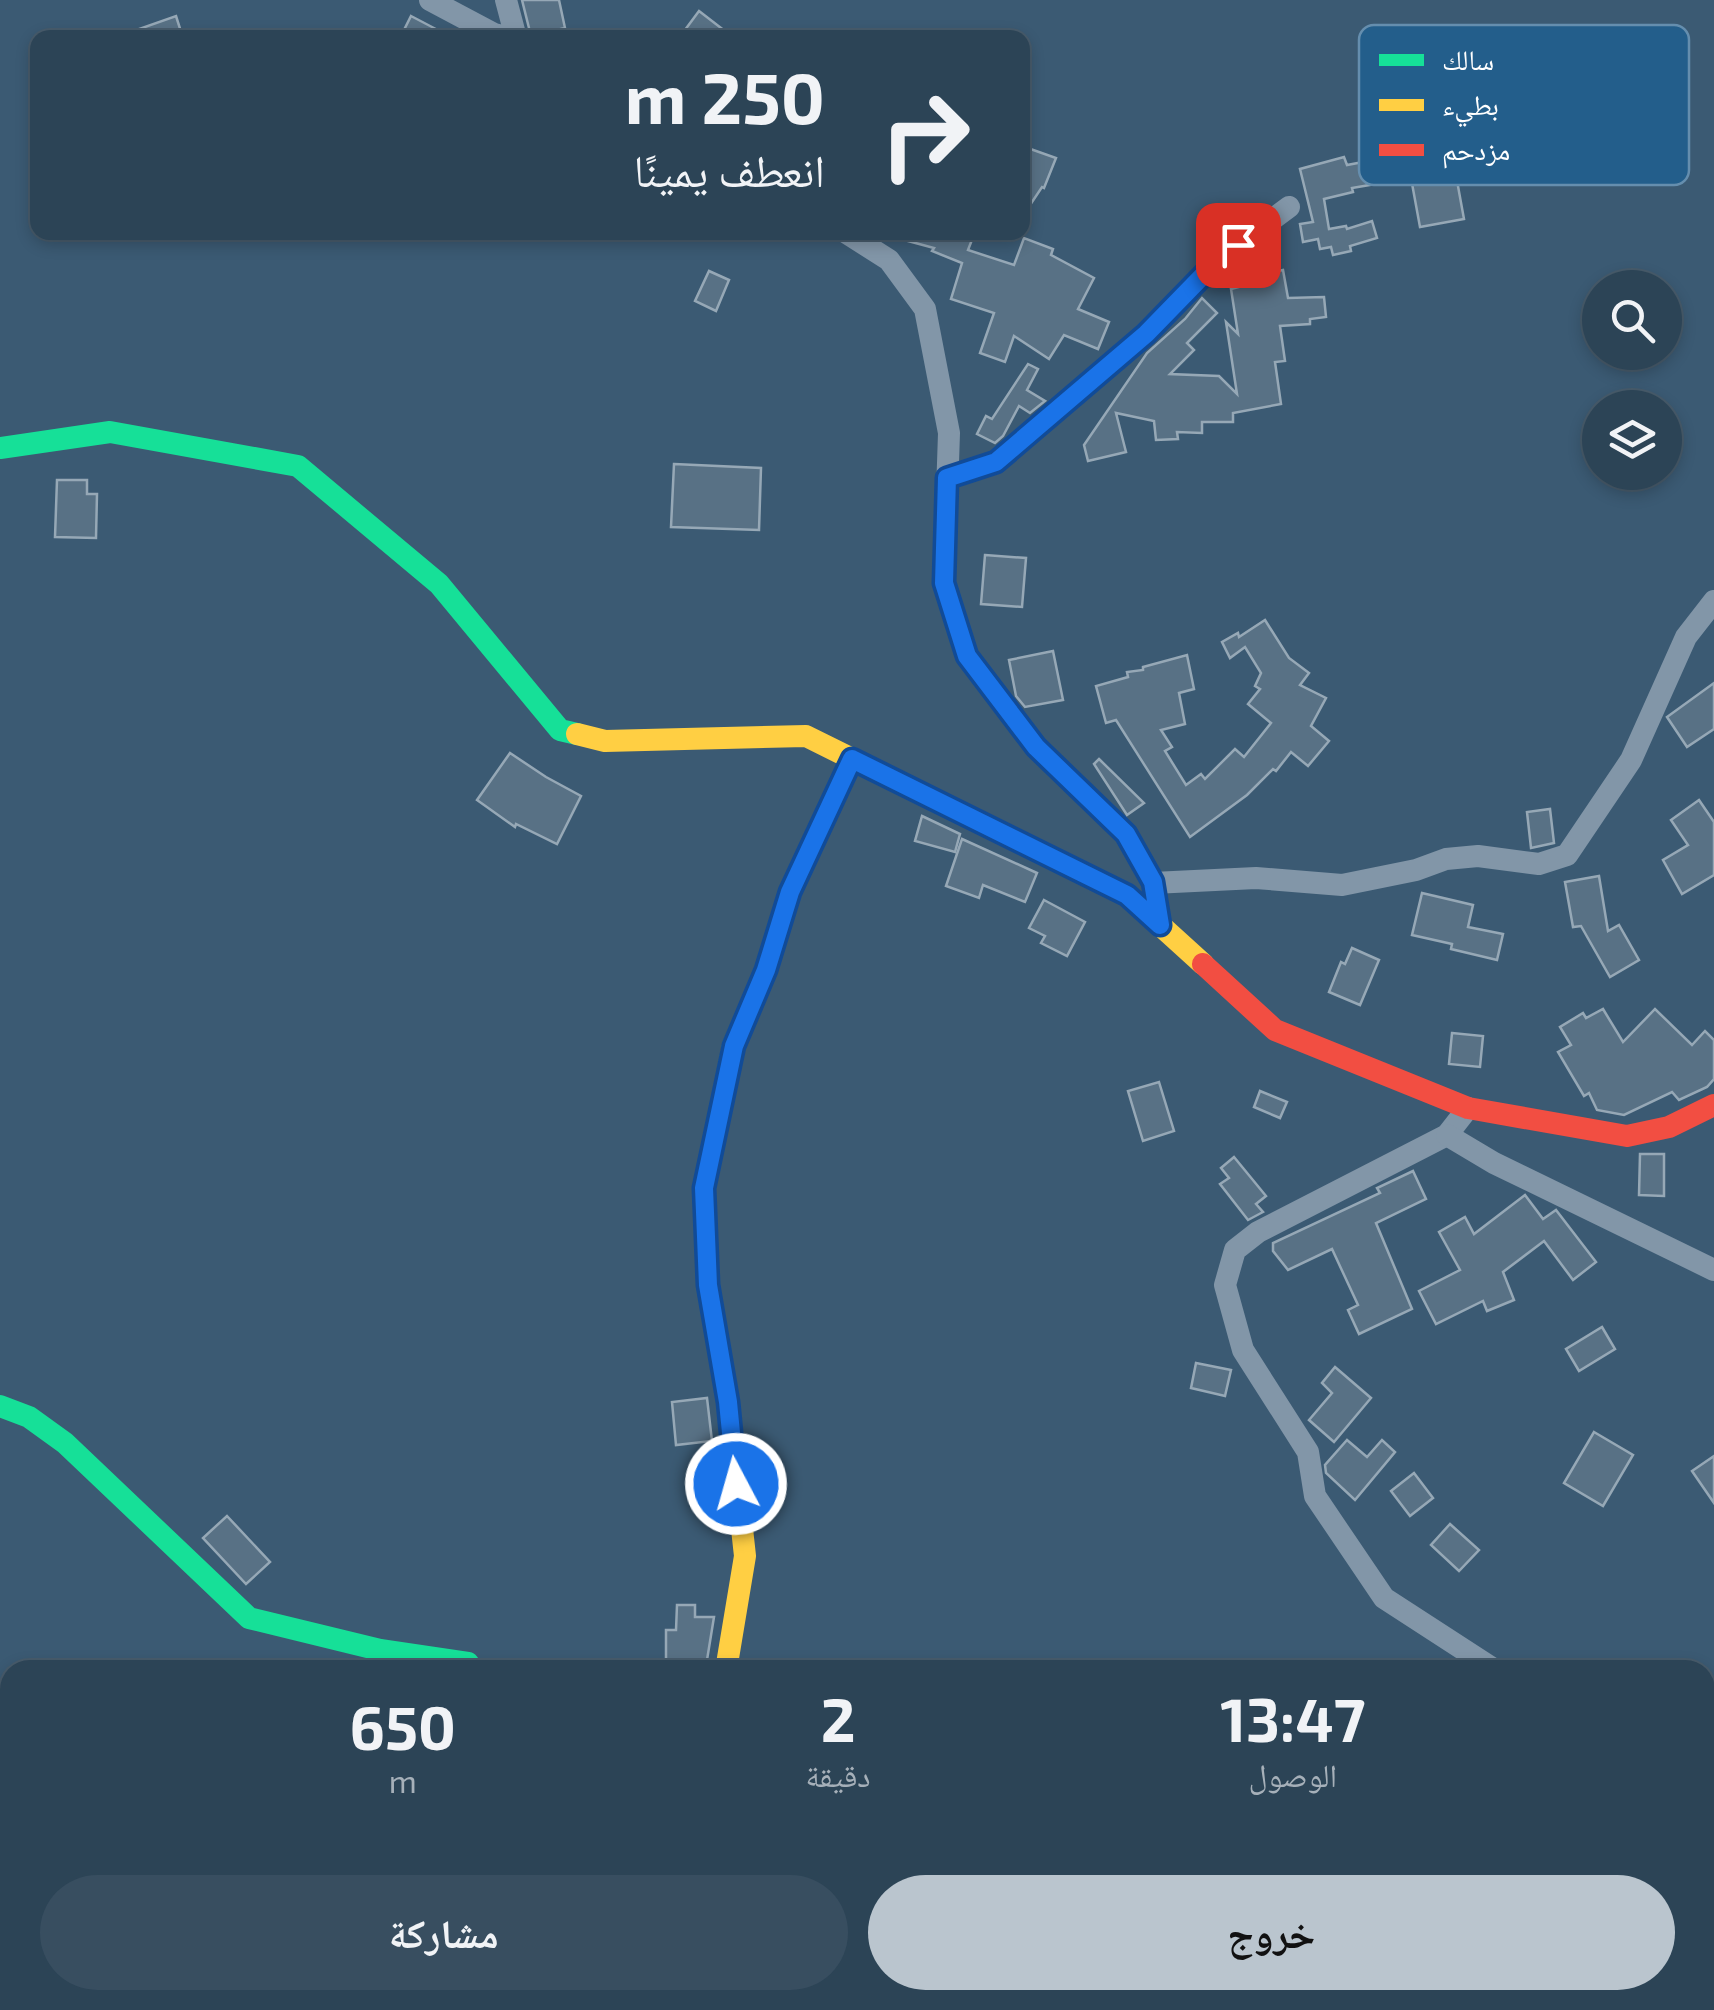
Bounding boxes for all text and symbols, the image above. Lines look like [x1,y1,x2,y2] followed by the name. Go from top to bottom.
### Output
[1359,25,1689,185] legend
[1442,42,1494,76] text: سالك
[625,54,825,138] text: 250 m
[860,70,990,200] icon: right
[1442,87,1499,128] text: بطيء
[1442,132,1510,169] text: مزدحم
[633,142,825,196] text: انعطف يمينًا
[1196,203,1281,288] pin
[1211,218,1266,273] icon: arrive
[1582,270,1682,490] map controls
[1582,270,1682,370] button: search
[1582,390,1682,490] button: layers
[684,1432,788,1536] position arrow
[821,1682,856,1754] text: 2
[1220,1682,1365,1754] text: 13:47
[350,1690,456,1762] text: 650
[806,1755,871,1793] text: دقيقة
[1249,1755,1337,1793] text: الوصول
[389,1761,417,1799] text: m
[40,1875,848,1990] button: مشاركة
[868,1875,1675,1990] button: خروج

